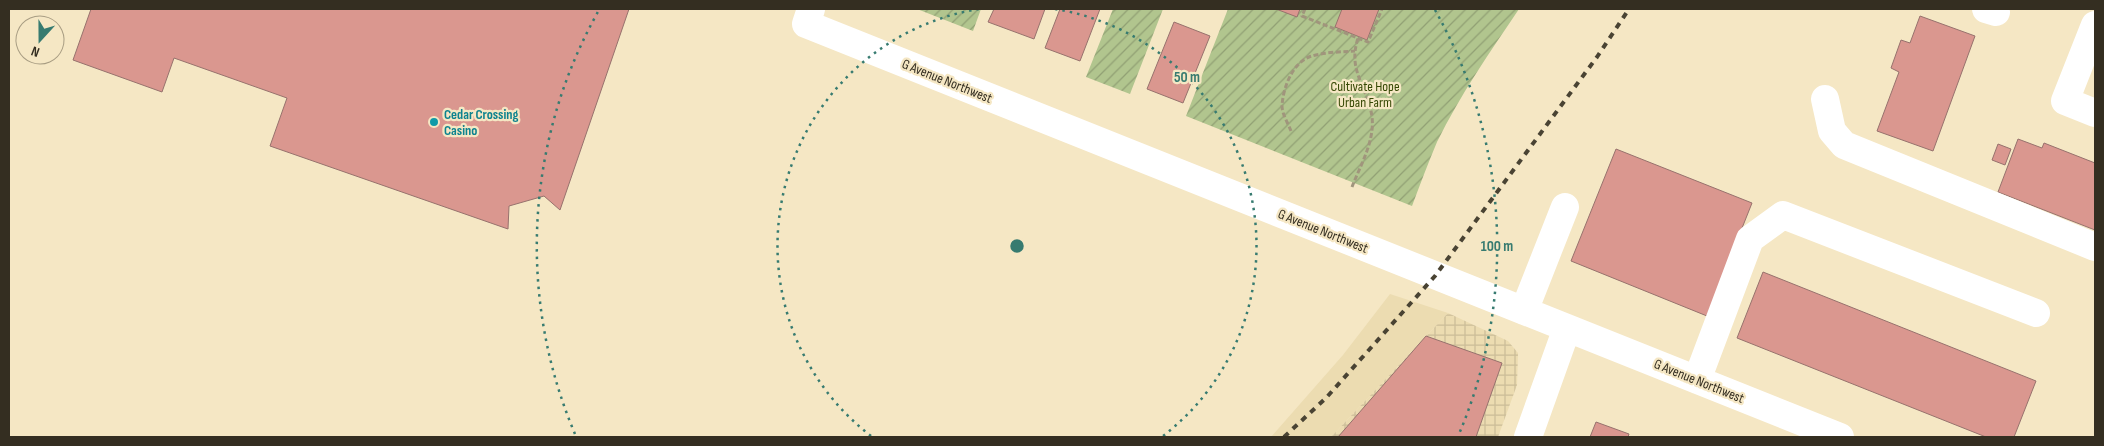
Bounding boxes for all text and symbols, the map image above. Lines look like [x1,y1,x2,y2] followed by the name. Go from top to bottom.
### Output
[15,15,65,65] north arrow
[29,42,42,61] text: N
[899,55,995,107] street label: G Avenue Northwest
[1174,68,1200,87] text: 50 m
[1330,78,1400,111] park label: Cultivate Hope Urban Farm
[444,106,519,139] place label: Cedar Crossing Casino
[428,116,440,128] marker: Cedar Crossing Casino
[1275,205,1371,257] street label: G Avenue Northwest
[1008,237,1026,255] centre of rings
[1481,237,1513,256] text: 100 m
[1651,355,1747,407] street label: G Avenue Northwest

